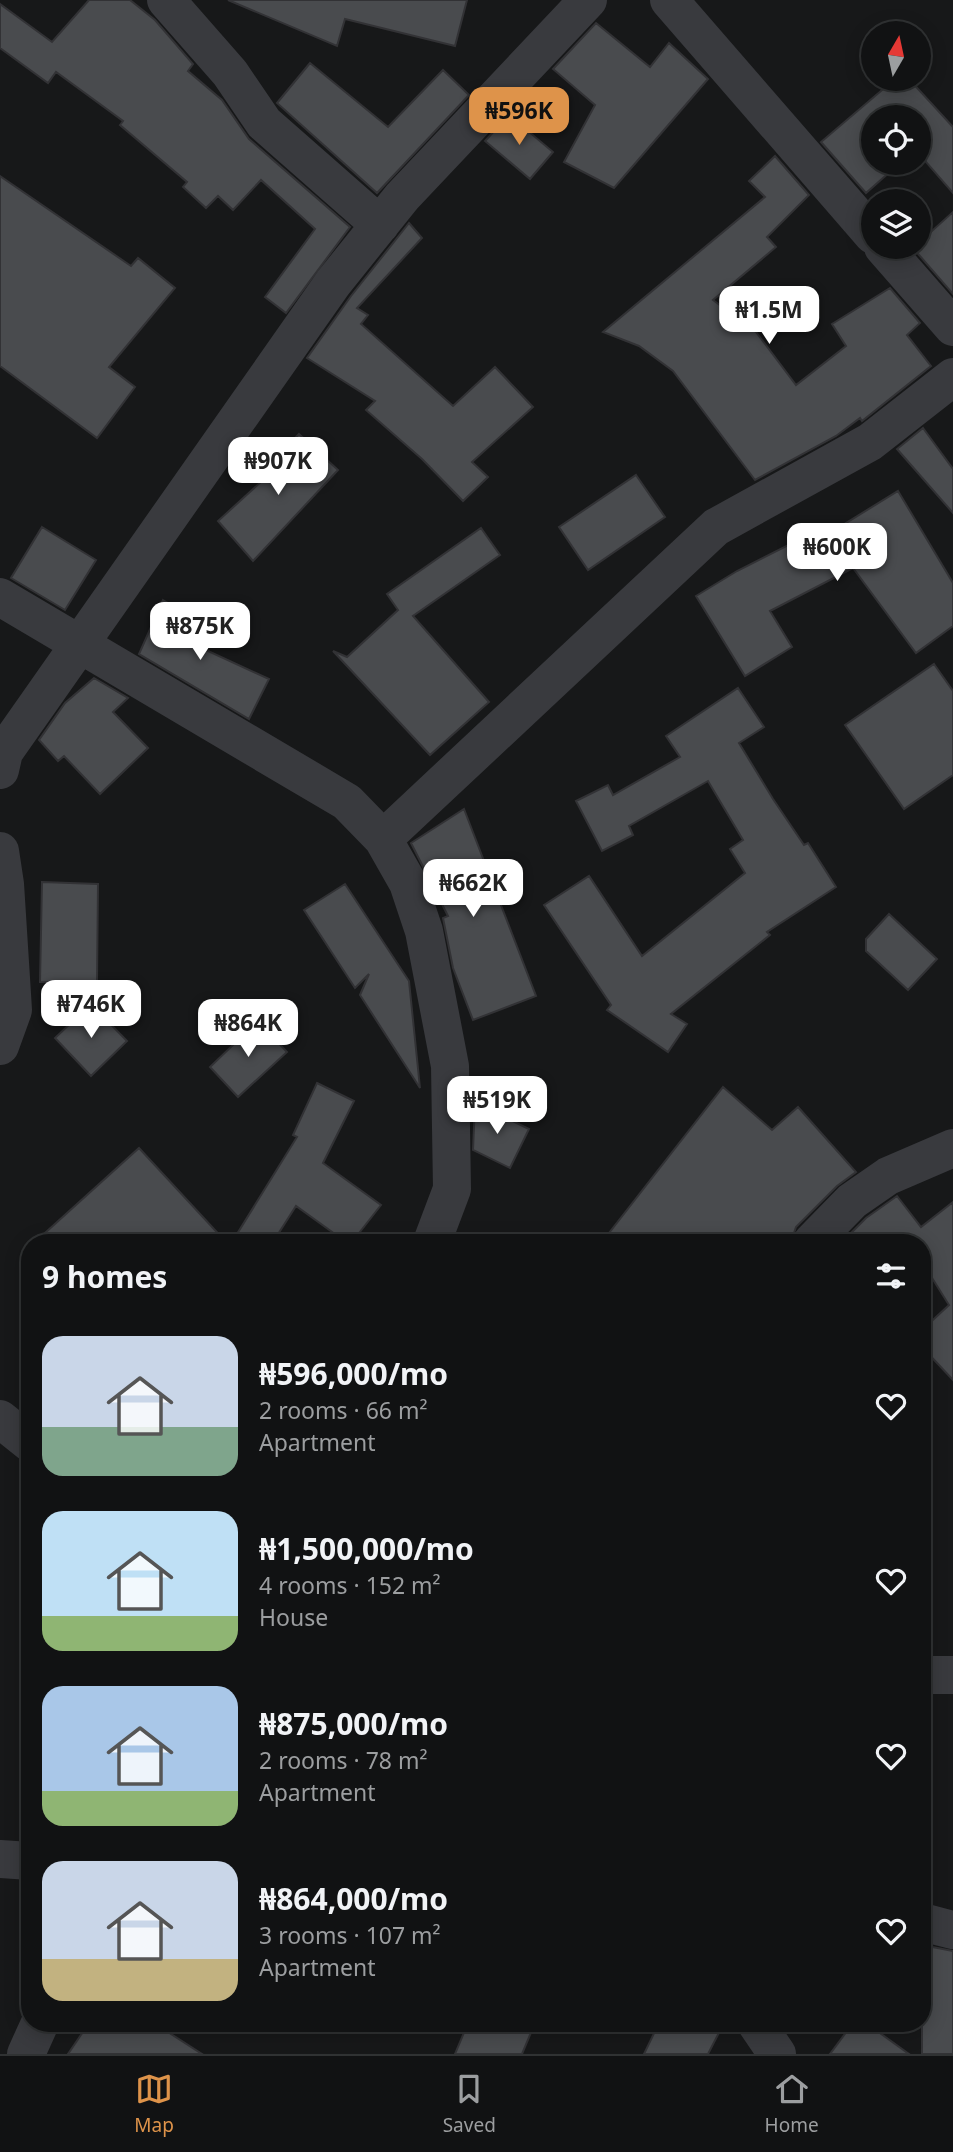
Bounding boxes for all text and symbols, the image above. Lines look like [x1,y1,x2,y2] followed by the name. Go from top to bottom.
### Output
[861,21,931,91] north arrow
[861,21,931,259] map controls
[470,88,568,147] pin: ₦596K
[485,94,553,126] text: ₦596K
[861,105,931,175] button: locate
[861,189,931,259] button: layers
[720,286,818,346] pin: ₦1.5M
[735,293,803,325] text: ₦1.5M
[229,438,327,497] pin: ₦907K
[244,444,312,476] text: ₦907K
[788,524,886,583] pin: ₦600K
[803,530,871,562] text: ₦600K
[151,602,249,662] pin: ₦875K
[166,609,234,641] text: ₦875K
[424,860,522,919] pin: ₦662K
[439,866,507,898] text: ₦662K
[42,981,140,1040] pin: ₦746K
[57,987,125,1019] text: ₦746K
[199,1000,297,1059] pin: ₦864K
[214,1006,282,1038] text: ₦864K
[448,1076,546,1136] pin: ₦519K
[463,1083,531,1115] text: ₦519K
[42,1256,167,1297] text: 9 homes
[872,1257,910,1295] icon: filters
[259,1353,448,1394] text: ₦596,000/mo
[98,1364,182,1448] icon: home
[872,1387,910,1425] icon: heart
[259,1394,428,1426] text: 2 rooms · 66 m²
[259,1426,376,1458] text: Apartment
[259,1528,474,1569] text: ₦1,500,000/mo
[98,1539,182,1623] icon: home
[872,1562,910,1600] icon: heart
[259,1569,441,1601] text: 4 rooms · 152 m²
[259,1601,328,1633] text: House
[259,1703,448,1744] text: ₦875,000/mo
[98,1714,182,1798] icon: home
[872,1737,910,1775] icon: heart
[259,1744,428,1776] text: 2 rooms · 78 m²
[259,1776,376,1808] text: Apartment
[259,1878,448,1919] text: ₦864,000/mo
[98,1889,182,1973] icon: home
[872,1912,910,1950] icon: heart
[259,1919,441,1951] text: 3 rooms · 107 m²
[259,1951,376,1983] text: Apartment
[134,2070,174,2138] tab: Map
[443,2070,496,2138] tab: Saved
[765,2070,819,2138] tab: Home

